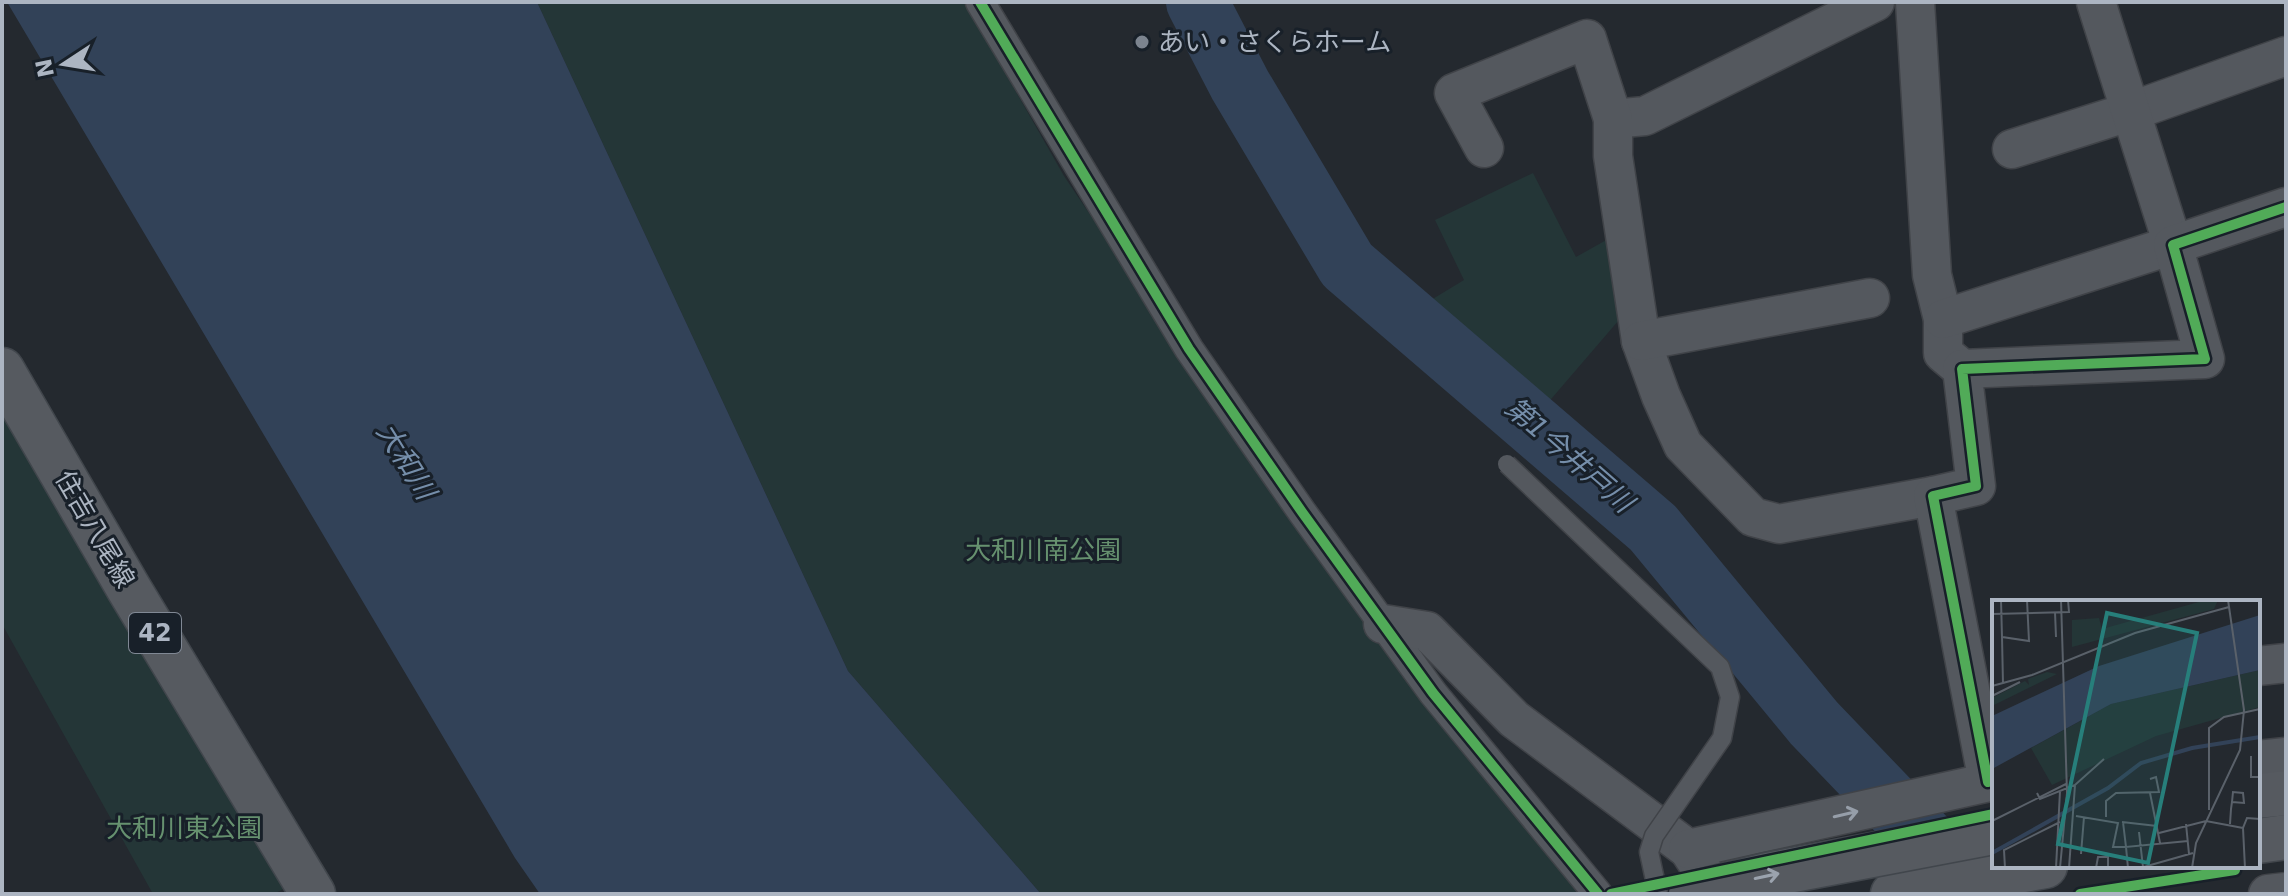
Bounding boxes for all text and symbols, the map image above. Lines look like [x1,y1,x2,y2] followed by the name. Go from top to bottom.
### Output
[24,24,104,104] north arrow
[1158,27,1391,57] place label: あい・さくらホーム
[1133,33,1151,51] marker: あい・さくらホーム
[31,56,59,80] text: N
[1499,391,1642,521] water label: 第1今井戸川
[370,417,444,508] water label: 大和川
[50,465,140,593] street label: 住吉八尾線
[965,535,1121,565] park label: 大和川南公園
[1992,600,2260,868] inset map
[129,613,181,653] road number: 42
[1832,806,1858,821] one-way arrow
[106,813,262,843] park label: 大和川東公園
[1753,868,1779,883] one-way arrow

